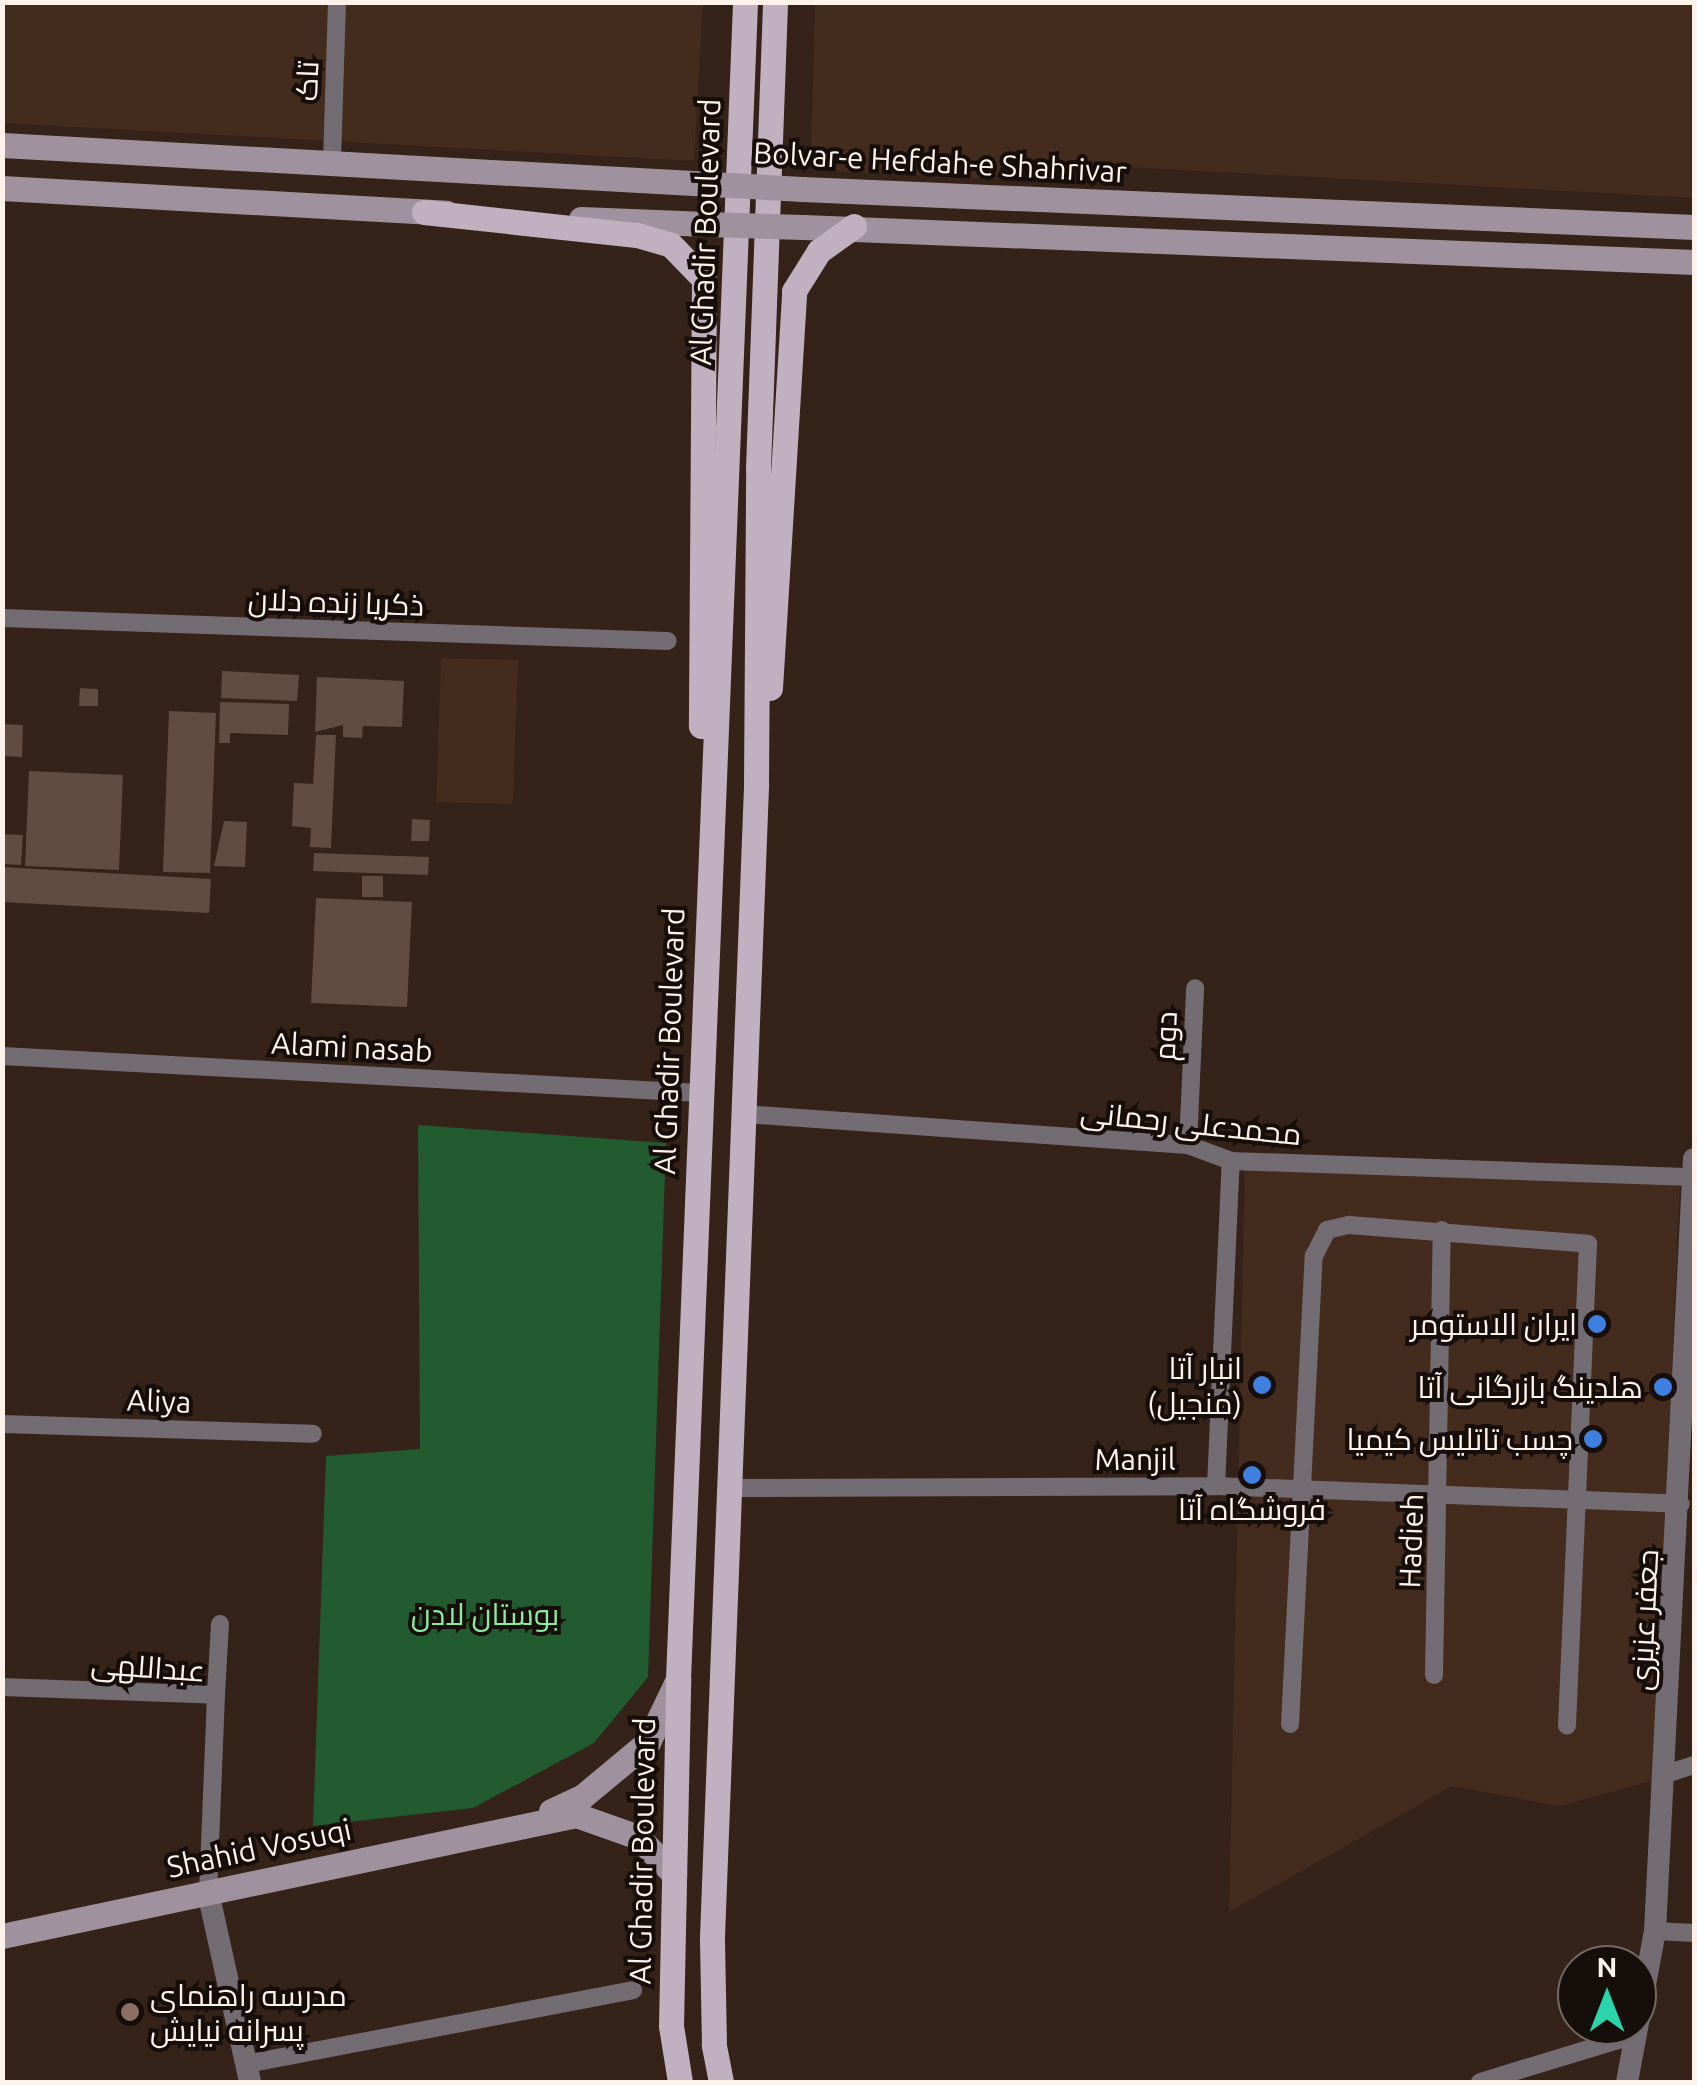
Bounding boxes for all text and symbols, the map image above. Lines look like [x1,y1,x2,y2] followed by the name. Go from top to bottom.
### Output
[288,60,326,102] street label: تاک
[682,98,728,366] street label: Al Ghadir Boulevard
[752,134,1128,190] street label: Bolvar-e Hefdah-e Shahrivar
[247,581,425,623] street label: ذکریا زنده دلان
[646,907,692,1175] street label: Al Ghadir Boulevard
[1146,1010,1184,1062] street label: دوم
[270,1025,434,1069] street label: Alami nasab
[1079,1093,1303,1153] street label: محمدعلی رحمانی
[1410,1306,1577,1342] place label: ایران الاستومر
[1586,1313,1608,1335] marker: ایران الاستومر
[1147,1350,1242,1420] place label: انبار آتا (منجیل)
[1418,1369,1643,1405] place label: هلدینگ بازرگانی آتا
[1251,1374,1273,1396] marker: انبار آتا (منجیل)
[1652,1376,1674,1398] marker: هلدینگ بازرگانی آتا
[126,1382,192,1420] street label: Aliya
[1347,1421,1573,1457] place label: چسب تاتلیس کیمیا
[1582,1428,1604,1450] marker: چسب تاتلیس کیمیا
[1094,1441,1176,1477] street label: Manjil
[1241,1464,1263,1486] marker: فروشگاه آتا
[1178,1491,1326,1527] place label: فروشگاه آتا
[1391,1493,1431,1589] street label: Hadieh
[1622,1548,1666,1692] street label: جعفر عزیزی
[411,1596,559,1632] park label: بوستان لادن
[90,1645,206,1689] street label: عبداللهی
[622,1717,662,1985] street label: Al Ghadir Boulevard
[163,1811,355,1885] street label: Shahid Vosuqi
[1557,1945,1657,2045] north arrow
[1597,1951,1617,1982] text: N
[150,1977,347,2048] place label: مدرسه راهنمای پسرانه نیایش
[119,2001,141,2023] marker: مدرسه راهنمای پسرانه نیایش

